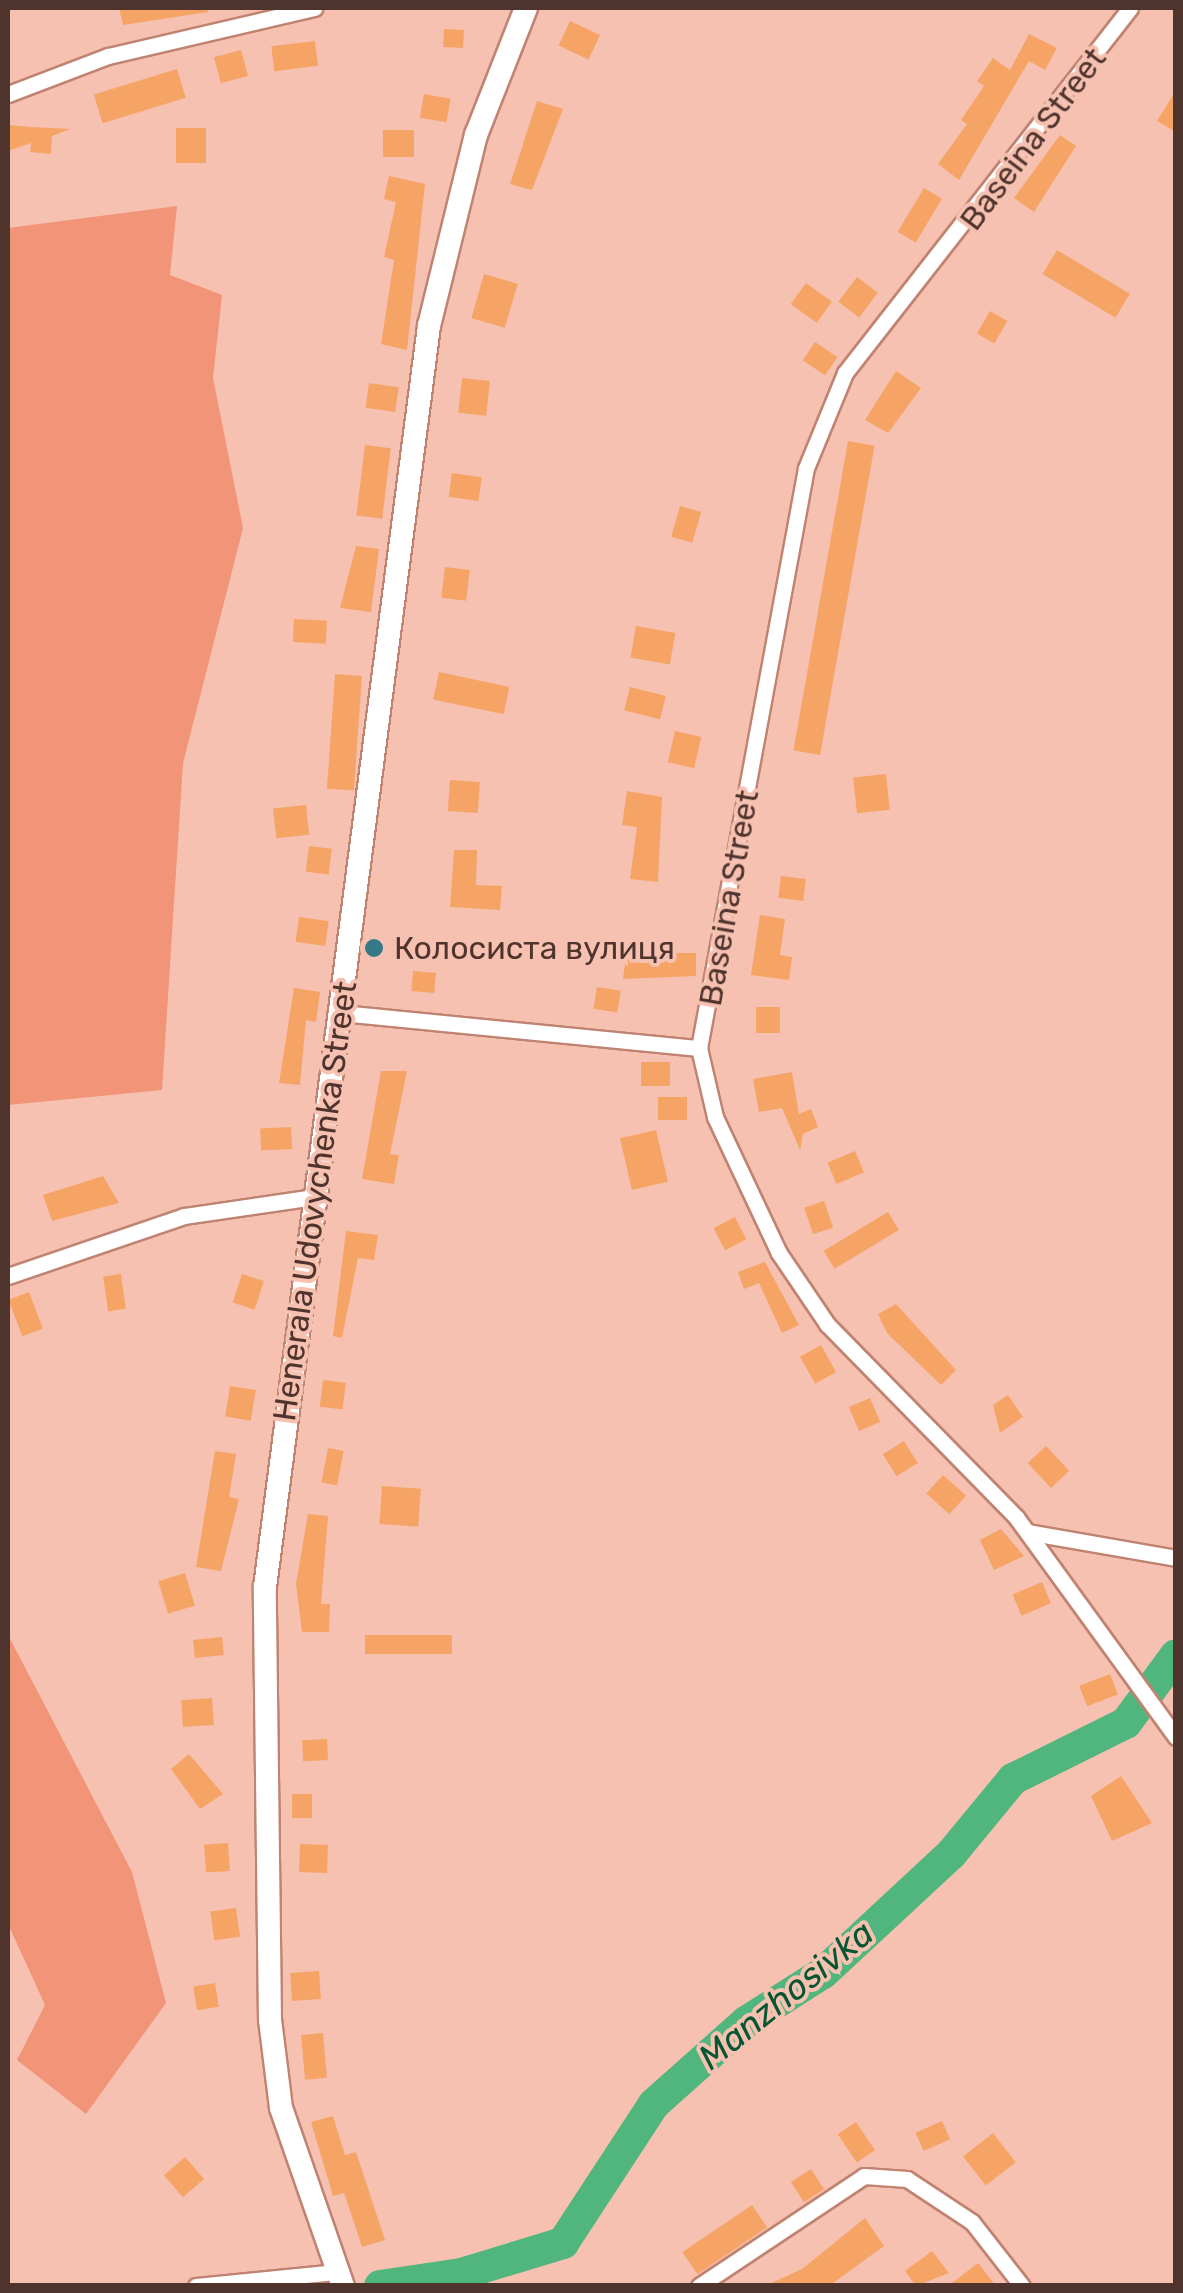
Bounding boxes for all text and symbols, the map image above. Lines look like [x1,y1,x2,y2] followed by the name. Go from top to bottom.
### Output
[952,40,1114,238] street label: Baseina Street
[691,787,767,1009] street label: Baseina Street
[394,929,675,967] place label: Колосиста вулиця
[363,937,385,959] marker: Колосиста вулиця
[265,979,365,1423] street label: Henerala Udovychenka Street
[690,1912,882,2078] water label: Manzhosivka

